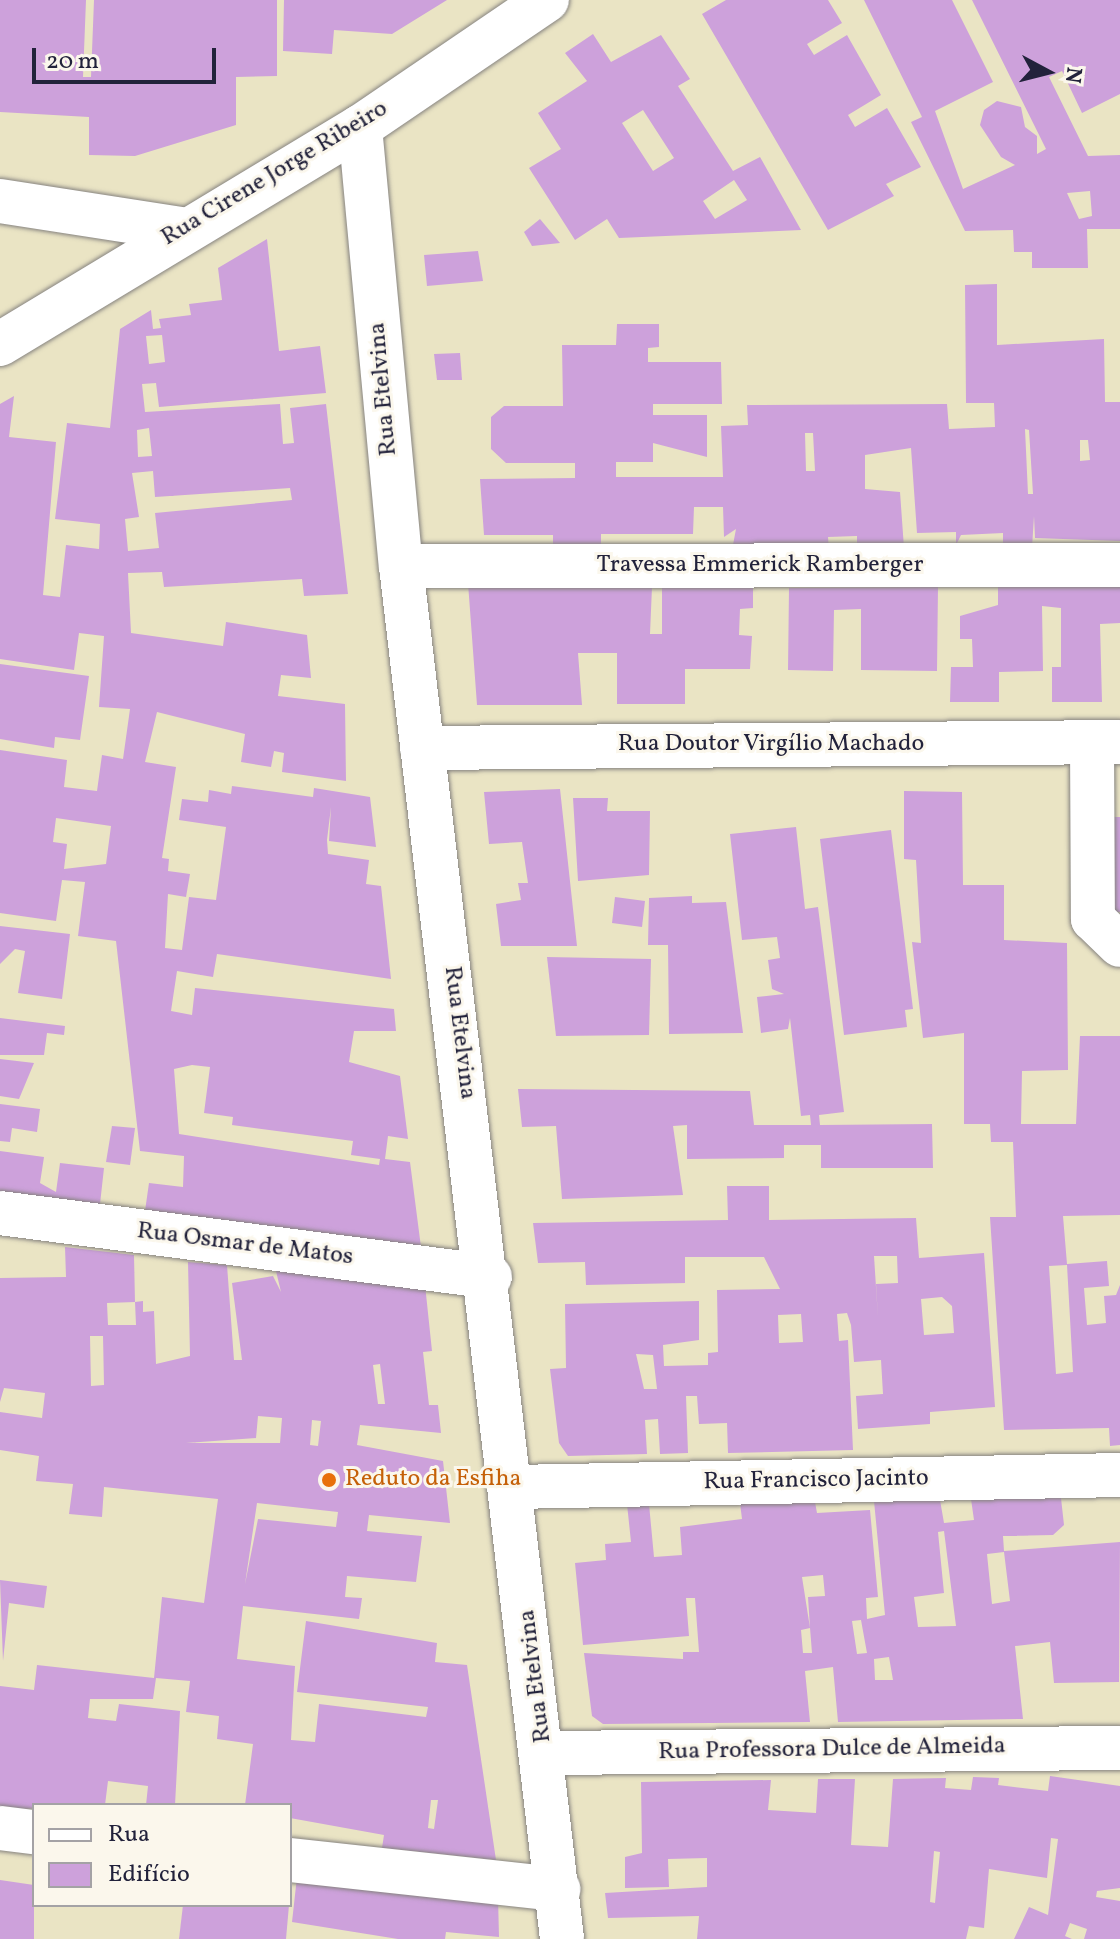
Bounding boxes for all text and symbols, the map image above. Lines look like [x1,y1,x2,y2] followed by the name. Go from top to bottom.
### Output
[36,32,220,82] scale bar
[1008,32,1088,112] north arrow
[46,45,99,79] text: 20 m
[1056,65,1089,85] text: N
[157,95,393,253] street label: Rua Cirene Jorge Ribeiro
[364,321,404,457] street label: Rua Etelvina
[597,552,923,580] street label: Travessa Emmerick Ramberger
[617,731,925,759] street label: Rua Doutor Virgílio Machado
[437,965,481,1101] street label: Rua Etelvina
[135,1217,355,1273] street label: Rua Osmar de Matos
[703,1465,929,1497] street label: Rua Francisco Jacinto
[345,1466,521,1494] place label: Reduto da Esfiha
[320,1471,338,1489] marker: Reduto da Esfiha
[514,1608,558,1744] street label: Rua Etelvina
[658,1733,1006,1767] street label: Rua Professora Dulce de Almeida
[32,1803,292,1907] legend
[108,1818,150,1852] text: Rua
[108,1858,190,1892] text: Edifício

